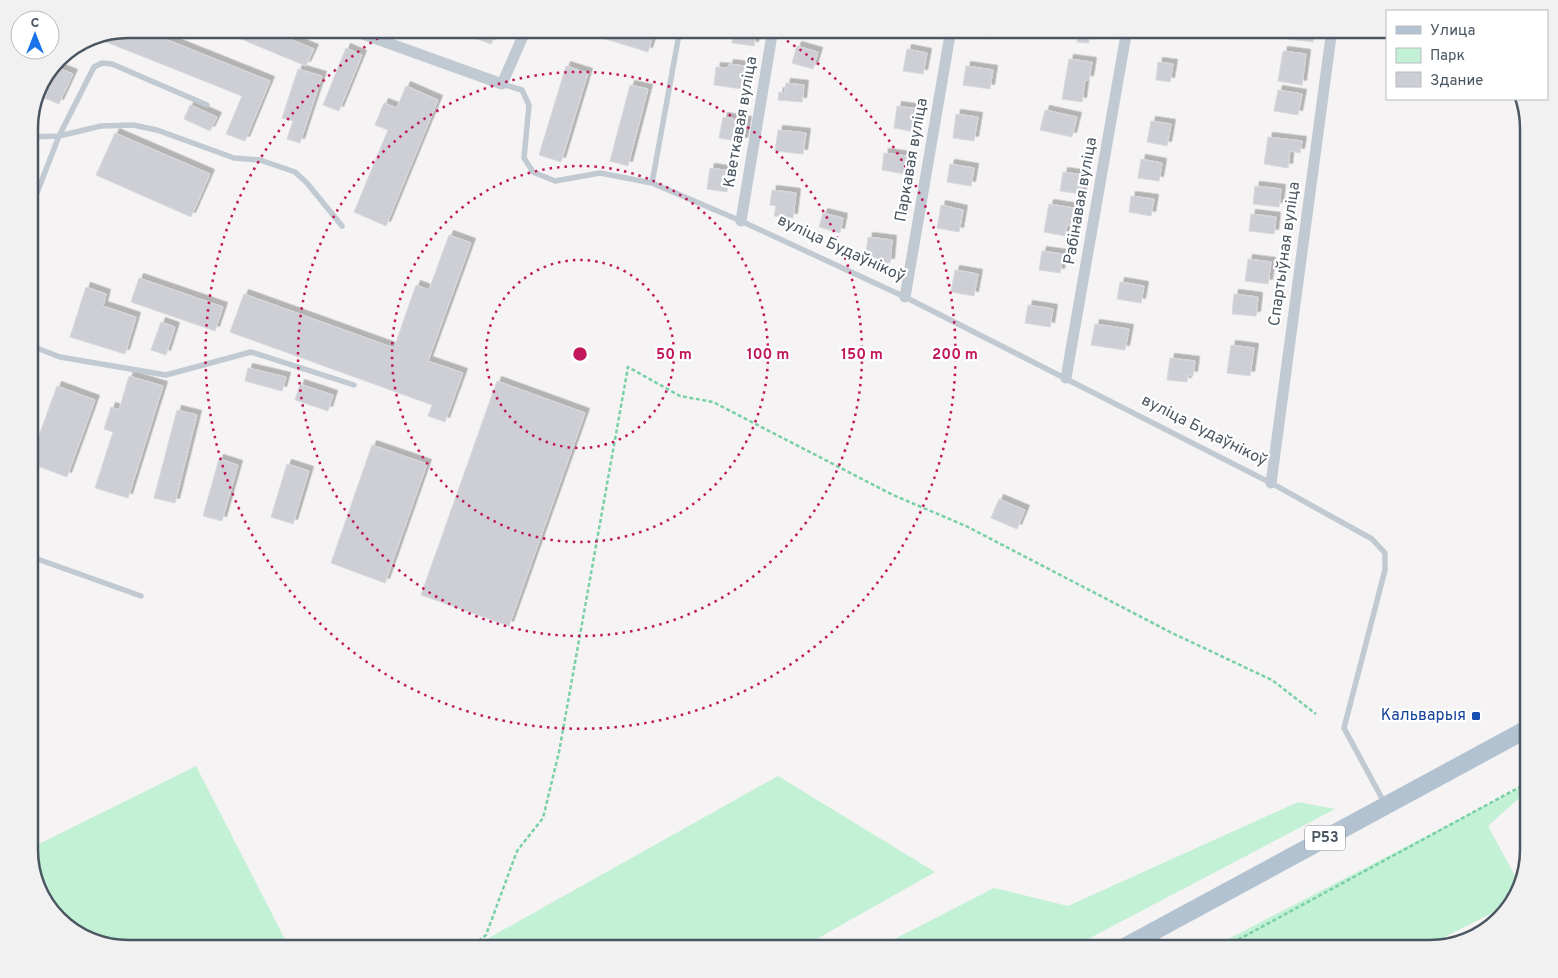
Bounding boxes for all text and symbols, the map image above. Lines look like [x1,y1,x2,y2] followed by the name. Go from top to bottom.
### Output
[10,10,60,60] north arrow
[1386,10,1548,100] legend
[31,15,40,32] text: С
[1430,22,1475,41] text: Улица
[1430,47,1465,66] text: Парк
[720,55,762,189] street label: Кветкавая вуліца
[1430,72,1483,91] text: Здание
[891,96,933,224] street label: Паркавая вуліца
[1060,136,1102,266] street label: Рабінавая вуліца
[1265,180,1305,328] street label: Спартыўная вуліца
[774,211,908,287] street label: вуліца Будаўнікоў
[571,345,589,363] centre of rings
[656,346,692,365] text: 50 m
[747,346,789,365] text: 100 m
[841,346,883,365] text: 150 m
[932,346,978,365] text: 200 m
[1138,391,1270,471] street label: вуліца Будаўнікоў
[1381,706,1466,726] place label: Кальварыя
[1470,710,1482,722] marker: Кальварыя
[1305,826,1345,850] road number: Р53

